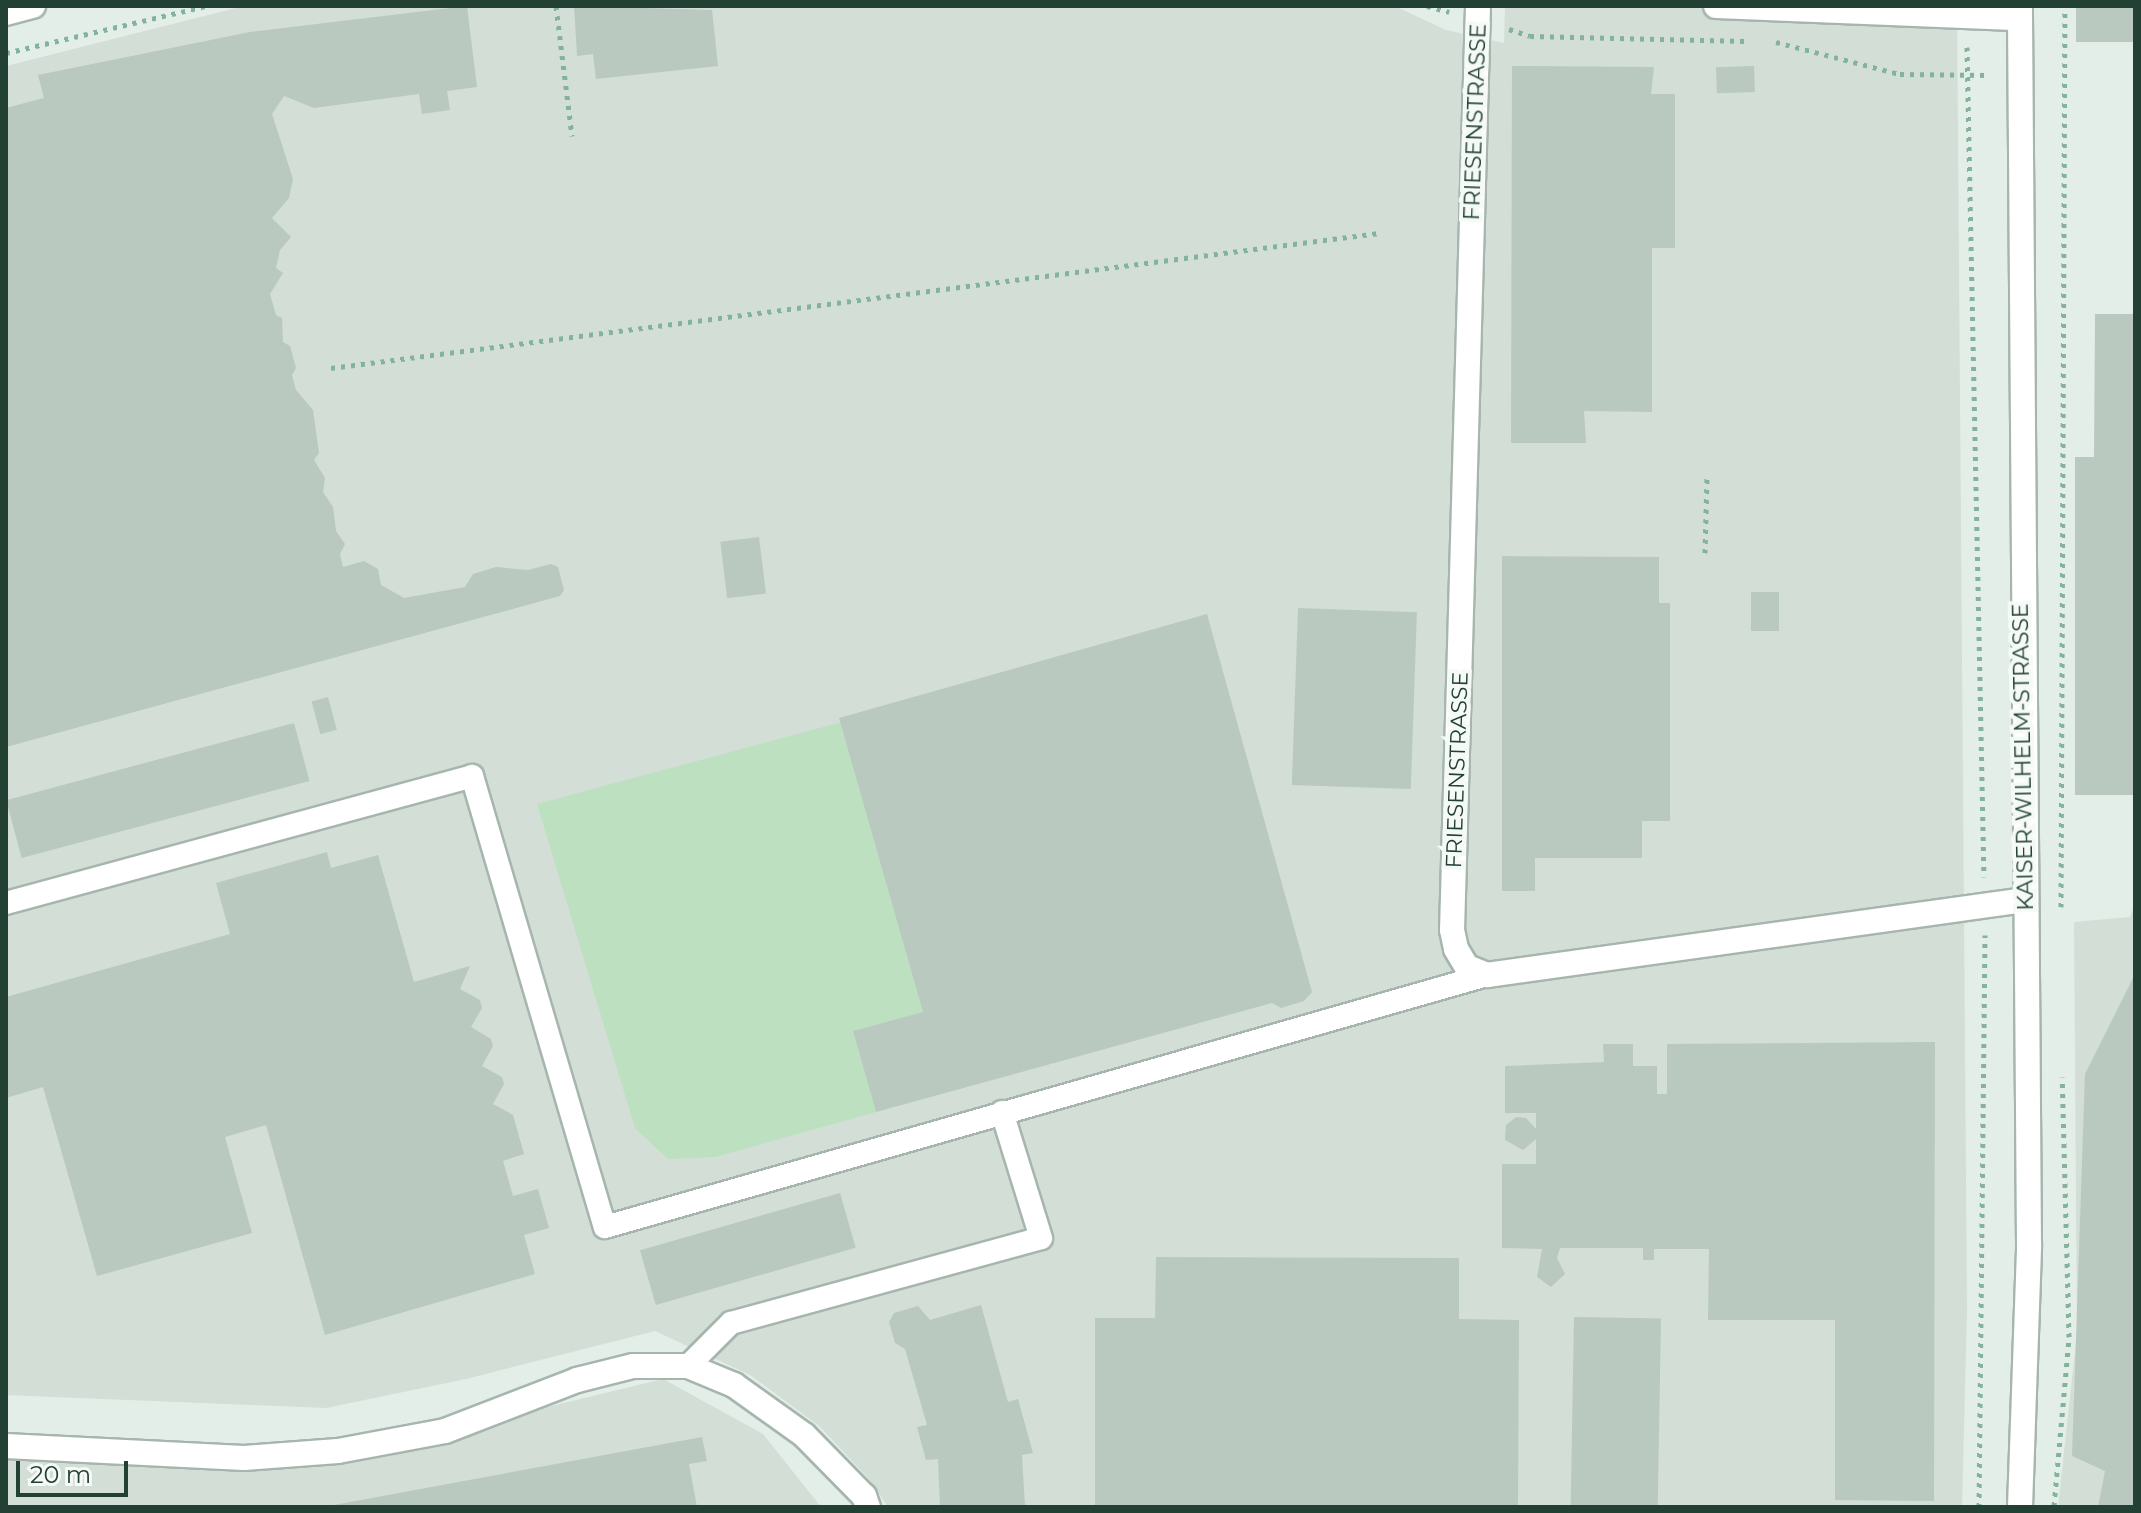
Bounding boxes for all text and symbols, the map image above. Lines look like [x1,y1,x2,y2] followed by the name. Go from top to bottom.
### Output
[1458,23,1492,221] street label: FRIESENSTRASSE
[2007,603,2039,911] street label: KAISER-WILHELM-STRASSE
[1440,671,1474,869] street label: FRIESENSTRASSE
[20,1445,132,1495] scale bar
[30,1460,91,1489] text: 20 m

